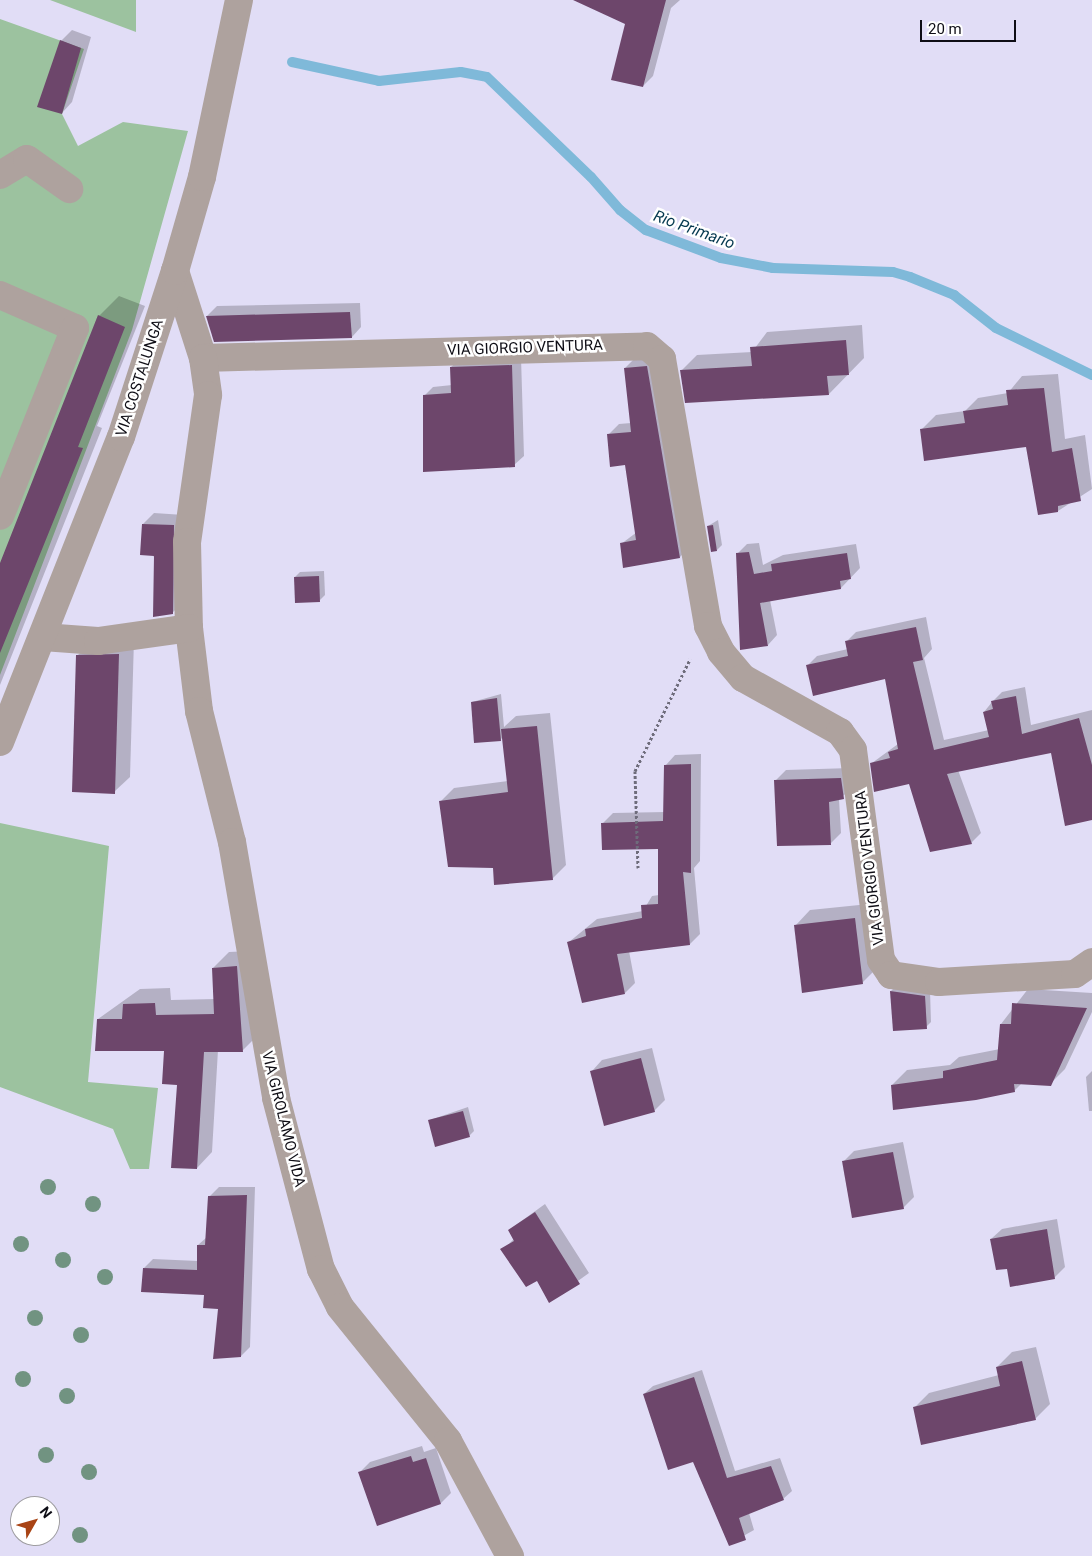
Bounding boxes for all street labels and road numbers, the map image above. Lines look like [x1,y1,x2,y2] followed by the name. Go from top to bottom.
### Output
[113,317,167,439] street label: VIA COSTALUNGA
[447,336,603,360] street label: VIA GIORGIO VENTURA
[852,790,888,946] street label: VIA GIORGIO VENTURA
[257,1049,309,1189] street label: VIA GIROLAMO VIDA

